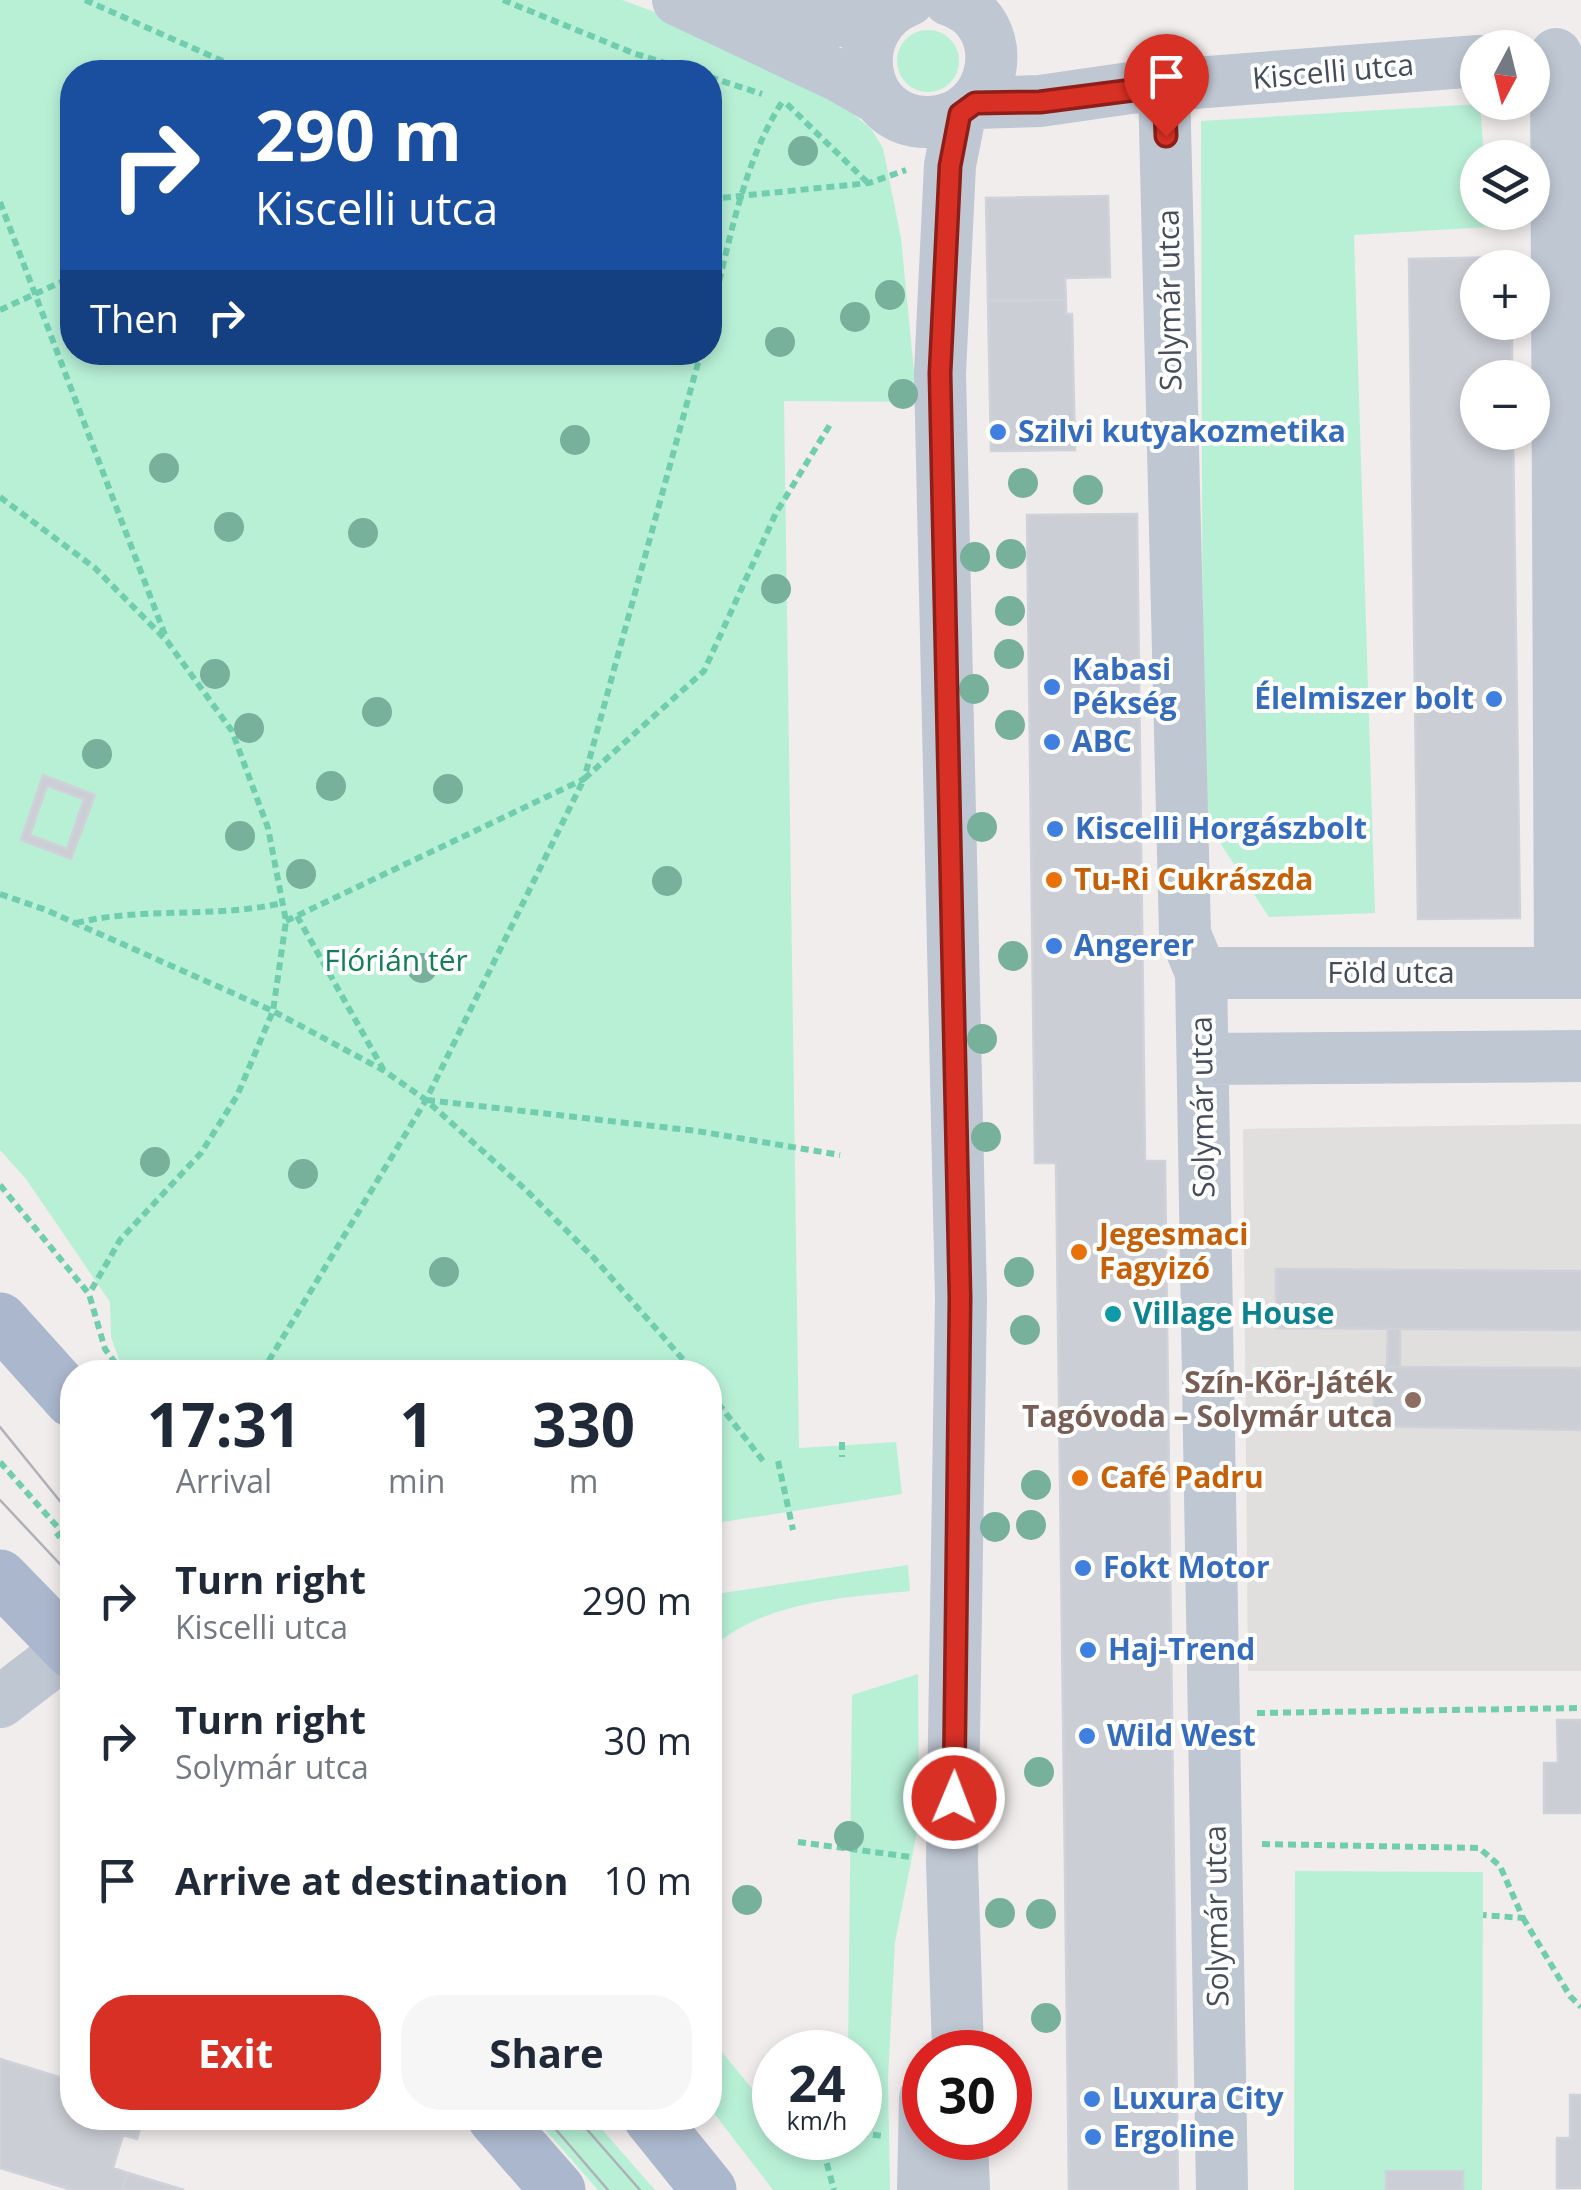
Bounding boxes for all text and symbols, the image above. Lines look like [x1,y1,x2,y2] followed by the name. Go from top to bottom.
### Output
[1460,30,1550,120] north arrow
[1460,30,1550,450] map controls
[1124,34,1209,137] pin
[1250,43,1415,98] street label: Kiscelli utca
[1139,49,1194,104] icon: arrive
[255,86,462,182] text: 290 m
[90,100,220,230] icon: right
[1460,140,1550,230] button: layers
[255,177,498,238] text: Kiscelli utca
[1146,209,1191,391] street label: Solymár utca
[1460,250,1550,340] button: +
[199,290,254,345] icon: right
[90,292,179,344] text: Then
[1460,360,1550,450] button: −
[1018,410,1346,451] place label: Szilvi kutyakozmetika
[987,421,1009,443] marker: Szilvi kutyakozmetika
[1072,648,1177,723] place label: Kabasi Pékség
[1041,676,1063,698] marker: Kabasi Pékség
[1254,677,1474,718] place label: Élelmiszer bolt
[1483,688,1505,710] marker: Élelmiszer bolt
[1072,720,1132,761] place label: ABC
[1041,731,1063,753] marker: ABC
[1075,807,1367,848] place label: Kiscelli Horgászbolt
[1044,818,1066,840] marker: Kiscelli Horgászbolt
[1074,858,1313,899] place label: Tu-Ri Cukrászda
[1043,869,1065,891] marker: Tu-Ri Cukrászda
[1074,924,1194,965] place label: Angerer
[1043,935,1065,957] marker: Angerer
[324,939,468,980] park label: Flórián tér
[1327,951,1455,992] street label: Föld utca
[1179,1016,1224,1198] street label: Solymár utca
[1096,1213,1248,1288] place label: Jegesmaci Fagyizó
[1068,1241,1090,1263] marker: Jegesmaci Fagyizó
[1133,1292,1334,1333] place label: Village House
[1102,1303,1124,1325] marker: Village House
[1022,1361,1393,1436] place label: Szín-Kör-Játék Tagóvoda – Solymár utca
[147,1383,301,1465] text: 17:31
[400,1383,434,1465] text: 1
[532,1383,635,1465] text: 330
[1402,1389,1424,1411] marker: Szín-Kör-Játék Tagóvoda – Solymár utca
[1100,1456,1264,1497] place label: Café Padru
[176,1459,272,1502] text: Arrival
[388,1459,445,1502] text: min
[569,1459,598,1502] text: m
[1069,1467,1091,1489] marker: Café Padru
[1103,1546,1270,1587] place label: Fokt Motor
[175,1553,366,1605] text: Turn right
[1072,1557,1094,1579] marker: Fokt Motor
[90,1573,145,1628] icon: right
[582,1574,692,1626] text: 290 m
[175,1605,348,1648] text: Kiscelli utca
[1108,1628,1255,1669] place label: Haj-Trend
[1077,1639,1099,1661] marker: Haj-Trend
[175,1693,366,1745] text: Turn right
[90,1713,145,1768] icon: right
[603,1714,692,1766] text: 30 m
[1107,1714,1256,1755] place label: Wild West
[1076,1725,1098,1747] marker: Wild West
[175,1745,369,1788] text: Solymár utca
[902,1746,1006,1850] position arrow
[1193,1825,1238,2007] street label: Solymár utca
[90,1853,145,1908] icon: arrive
[175,1854,569,1906] text: Arrive at destination
[603,1854,692,1906] text: 10 m
[90,1995,381,2110] button: Exit
[401,1995,692,2110] button: Share
[902,2030,1032,2160] speed limit sign: 30
[788,2049,846,2117] text: 24
[1112,2077,1285,2118] place label: Luxura City
[1081,2088,1103,2110] marker: Luxura City
[787,2103,847,2137] text: km/h
[1113,2115,1235,2156] place label: Ergoline
[1082,2126,1104,2148] marker: Ergoline

